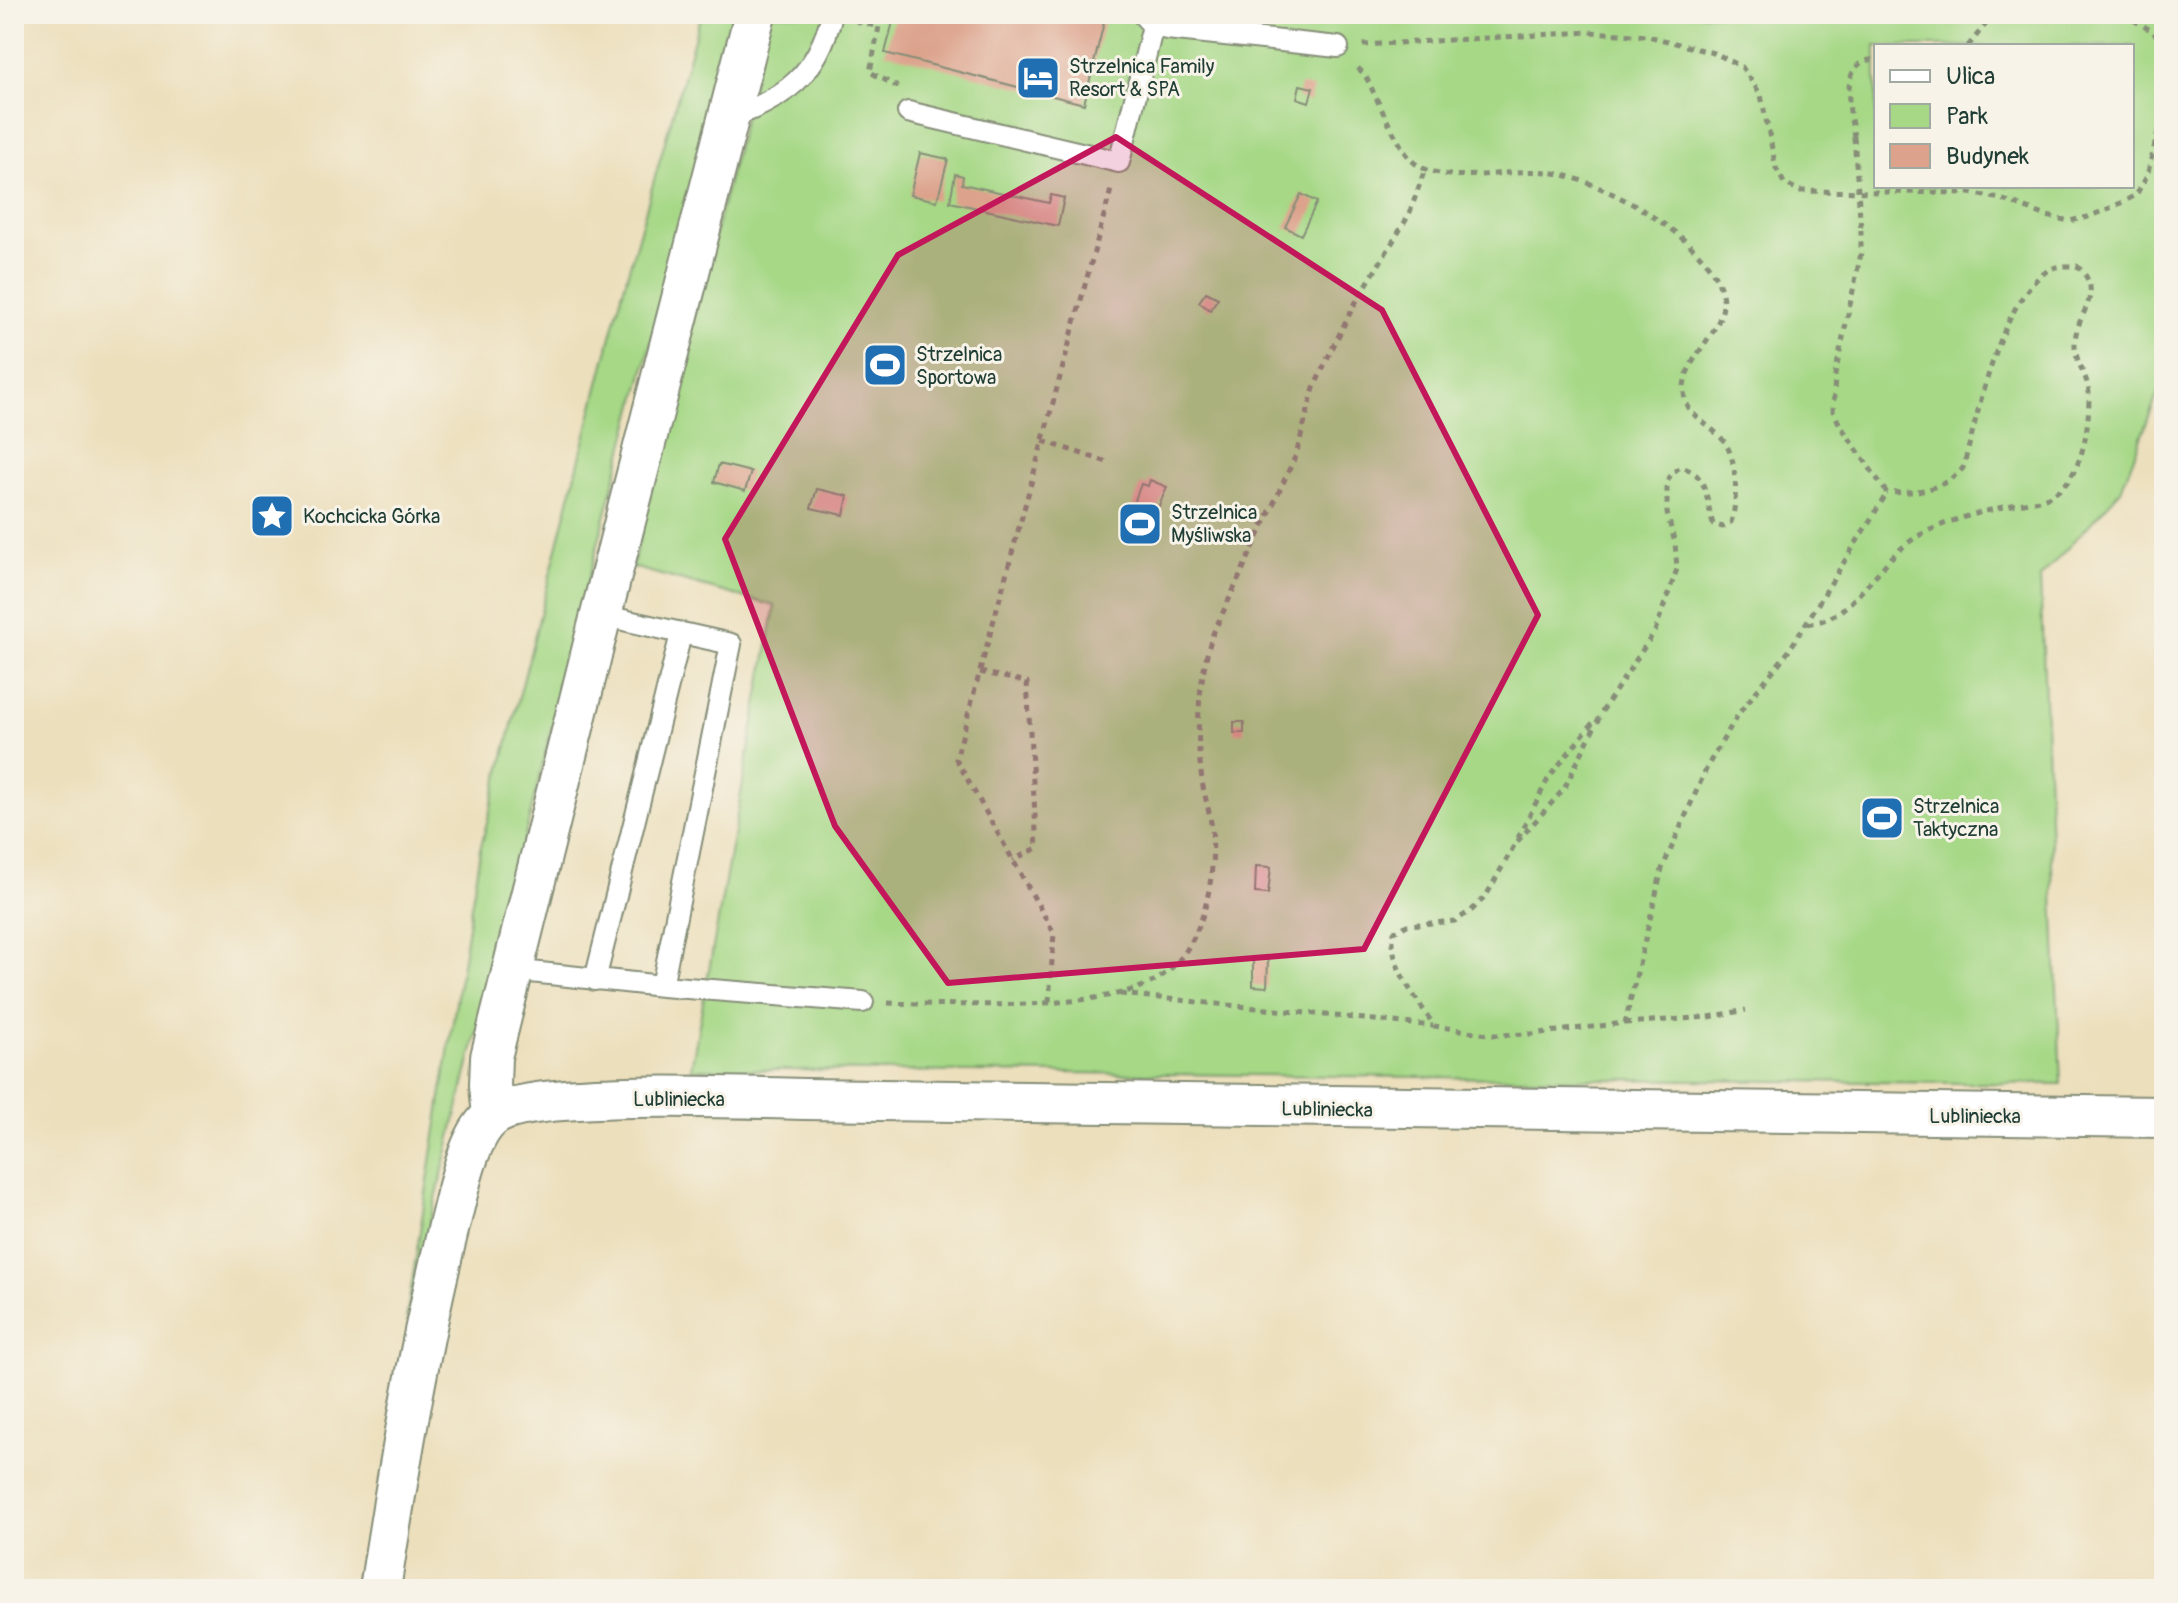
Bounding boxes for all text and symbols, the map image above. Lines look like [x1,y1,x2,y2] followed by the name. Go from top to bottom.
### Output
[1874,44,2134,188] legend
[1014,54,1062,102] hotel icon: Strzelnica Family Resort & SPA
[1069,54,1215,102] place label: Strzelnica Family Resort & SPA
[1946,62,1995,91] text: Ulica
[1946,102,1988,131] text: Park
[1946,142,2029,171] text: Budynek
[861,341,909,389] sports icon: Strzelnica Sportowa
[916,342,1002,390] place label: Strzelnica Sportowa
[248,492,296,540] place icon: Kochcicka Górka
[1116,500,1164,548] sports icon: Strzelnica Myśliwska
[1171,500,1257,548] place label: Strzelnica Myśliwska
[303,504,440,529] place label: Kochcicka Górka
[1858,794,1906,842] sports icon: Strzelnica Taktyczna
[1913,794,1999,842] place label: Strzelnica Taktyczna
[633,1087,725,1112] street label: Lubliniecka
[1281,1096,1373,1123] street label: Lubliniecka
[1929,1104,2021,1129] street label: Lubliniecka

